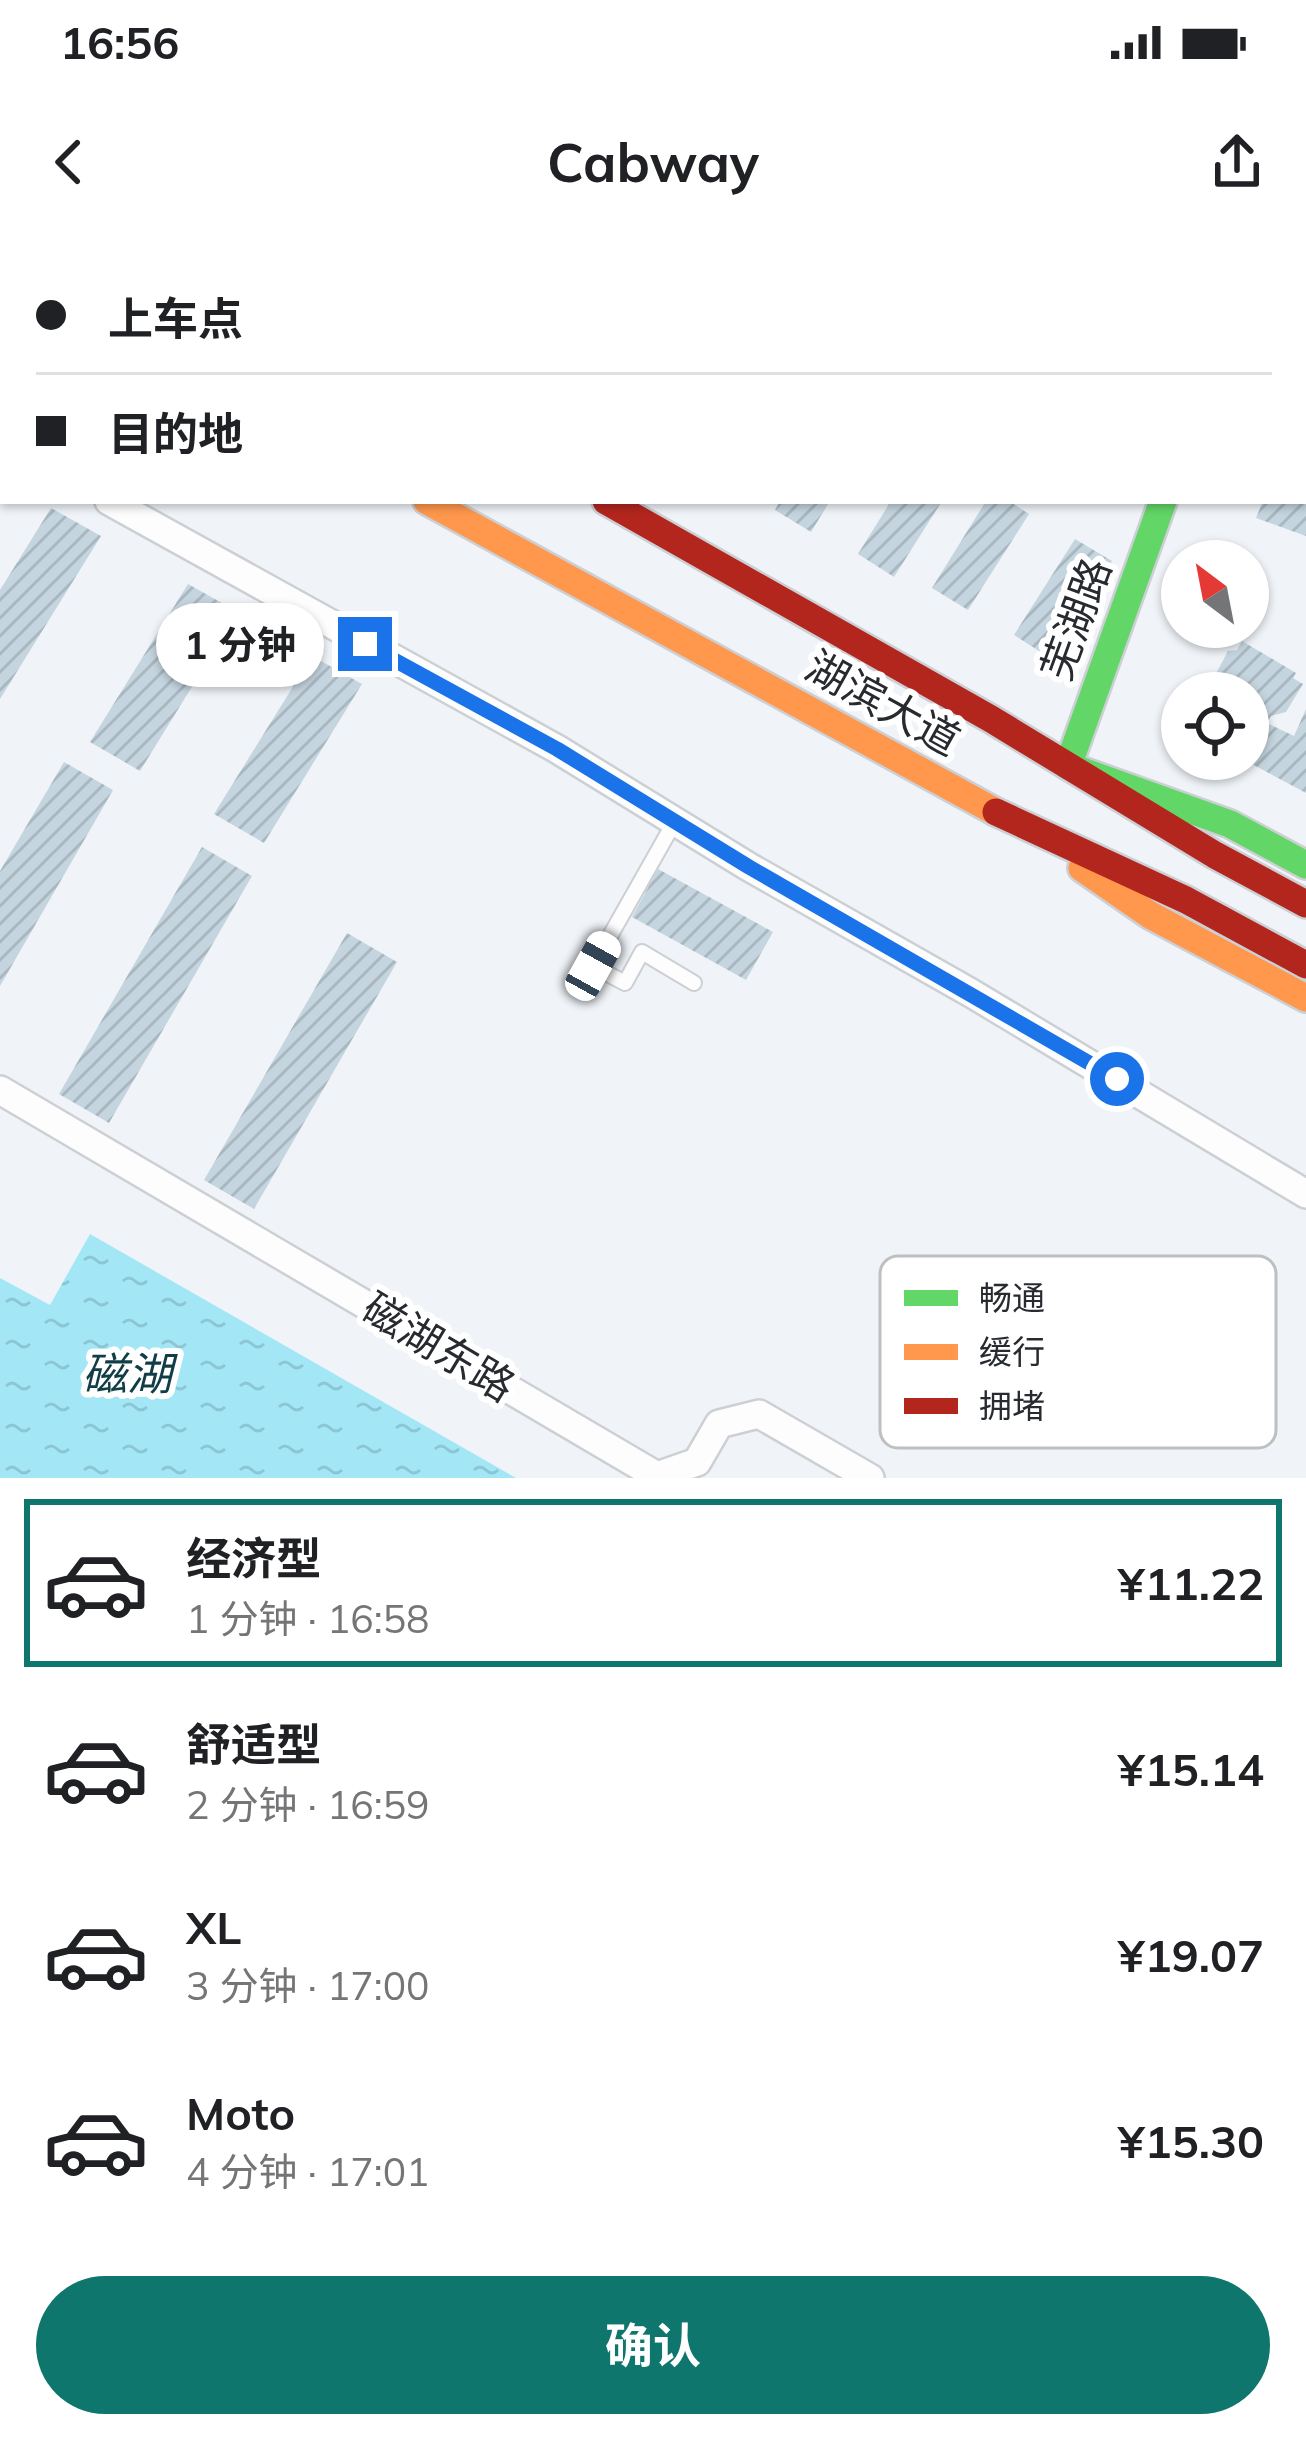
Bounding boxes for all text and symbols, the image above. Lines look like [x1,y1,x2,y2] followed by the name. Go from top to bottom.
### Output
[60,14,179,70] text: 16:56
[547,128,759,196] text: Cabway
[36,129,102,195] icon: back
[1204,129,1270,195] icon: share
[108,290,243,346] text: 上车点
[108,405,243,461] text: 目的地
[1161,540,1269,648] north arrow
[1161,540,1269,780] map controls
[1029,551,1122,687] street label: 芜湖路
[155,602,323,686] callout: 1 分钟
[338,617,392,671] route end
[184,620,296,669] text: 1 分钟
[797,639,970,766] street label: 湖滨大道
[1161,672,1269,780] button: locate
[560,926,626,1006] car
[1090,1052,1144,1106] route start
[880,1256,1276,1448] legend
[979,1277,1045,1318] text: 畅通
[354,1281,525,1413] street label: 磁湖东路
[979,1331,1045,1372] text: 缓行
[82,1345,178,1401] water label: 磁湖
[979,1385,1045,1426] text: 拥堵
[42,1529,150,1637] icon: car
[186,1530,321,1586] text: 经济型
[1118,1555,1264,1611] text: ¥11.22
[186,1594,429,1643] text: 1 分钟 · 16:58
[42,1715,150,1823] icon: car
[186,1716,321,1772] text: 舒适型
[1118,1741,1264,1797] text: ¥15.14
[186,1780,429,1829] text: 2 分钟 · 16:59
[186,1899,241,1955] text: XL
[42,1901,150,2009] icon: car
[1118,1927,1264,1983] text: ¥19.07
[186,1961,429,2010] text: 3 分钟 · 17:00
[186,2085,295,2141] text: Moto
[42,2087,150,2195] icon: car
[1118,2113,1264,2169] text: ¥15.30
[186,2147,429,2196] text: 4 分钟 · 17:01
[36,2276,1270,2414] button: 确认

